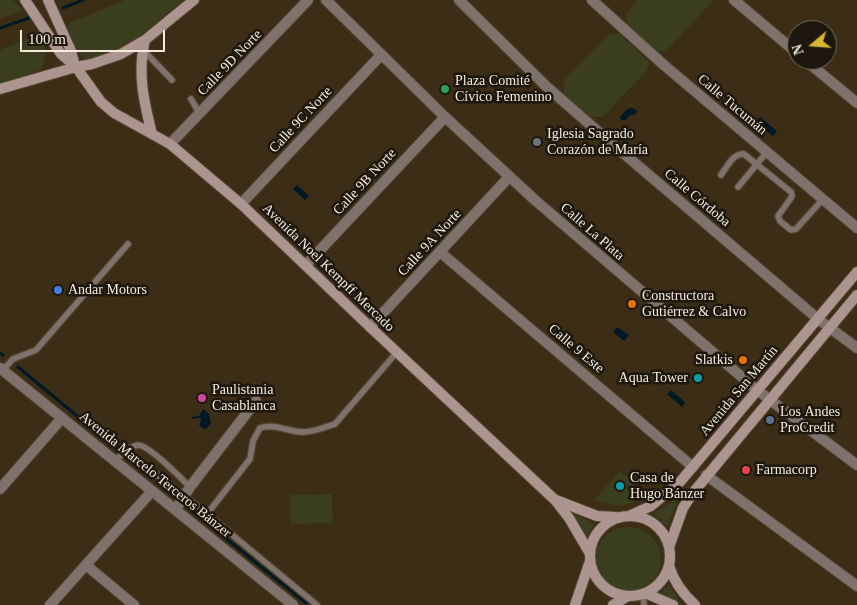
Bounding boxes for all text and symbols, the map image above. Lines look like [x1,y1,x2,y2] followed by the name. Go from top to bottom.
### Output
[22,20,168,52] scale bar
[787,20,837,70] north arrow
[194,26,266,100] street label: Calle 9D Norte
[28,31,66,47] text: 100 m
[790,42,807,57] text: N
[694,71,770,139] street label: Calle Tucumán
[455,73,552,105] place label: Plaza Comité Cívico Femenino
[266,83,336,157] street label: Calle 9C Norte
[439,83,451,95] marker: Plaza Comité Cívico Femenino
[547,126,648,158] place label: Iglesia Sagrado Corazón de María
[531,136,543,148] marker: Iglesia Sagrado Corazón de María
[330,145,400,219] street label: Calle 9B Norte
[660,165,734,231] street label: Calle Córdoba
[258,200,398,336] street label: Avenida Noel Kempff Mercado
[557,200,627,264] street label: Calle La Plata
[395,206,465,280] street label: Calle 9A Norte
[68,282,147,298] place label: Andar Motors
[52,284,64,296] marker: Andar Motors
[642,288,746,321] place label: Constructora Gutiérrez & Calvo
[626,298,638,310] marker: Constructora Gutiérrez & Calvo
[545,321,607,377] street label: Calle 9 Este
[696,343,782,439] street label: Avenida San Martín
[695,352,733,368] place label: Slatkis
[737,354,749,366] marker: Slatkis
[619,370,688,386] place label: Aqua Tower
[692,372,704,384] marker: Aqua Tower
[212,382,276,414] place label: Paulistania Casablanca
[196,392,208,404] marker: Paulistania Casablanca
[780,404,840,437] place label: Los Andes ProCredit
[75,408,235,542] street label: Avenida Marcelo Terceros Bánzer
[764,414,776,426] marker: Los Andes ProCredit
[756,462,817,478] place label: Farmacorp
[740,464,752,476] marker: Farmacorp
[630,470,704,502] place label: Casa de Hugo Bánzer
[614,480,626,492] marker: Casa de Hugo Bánzer

